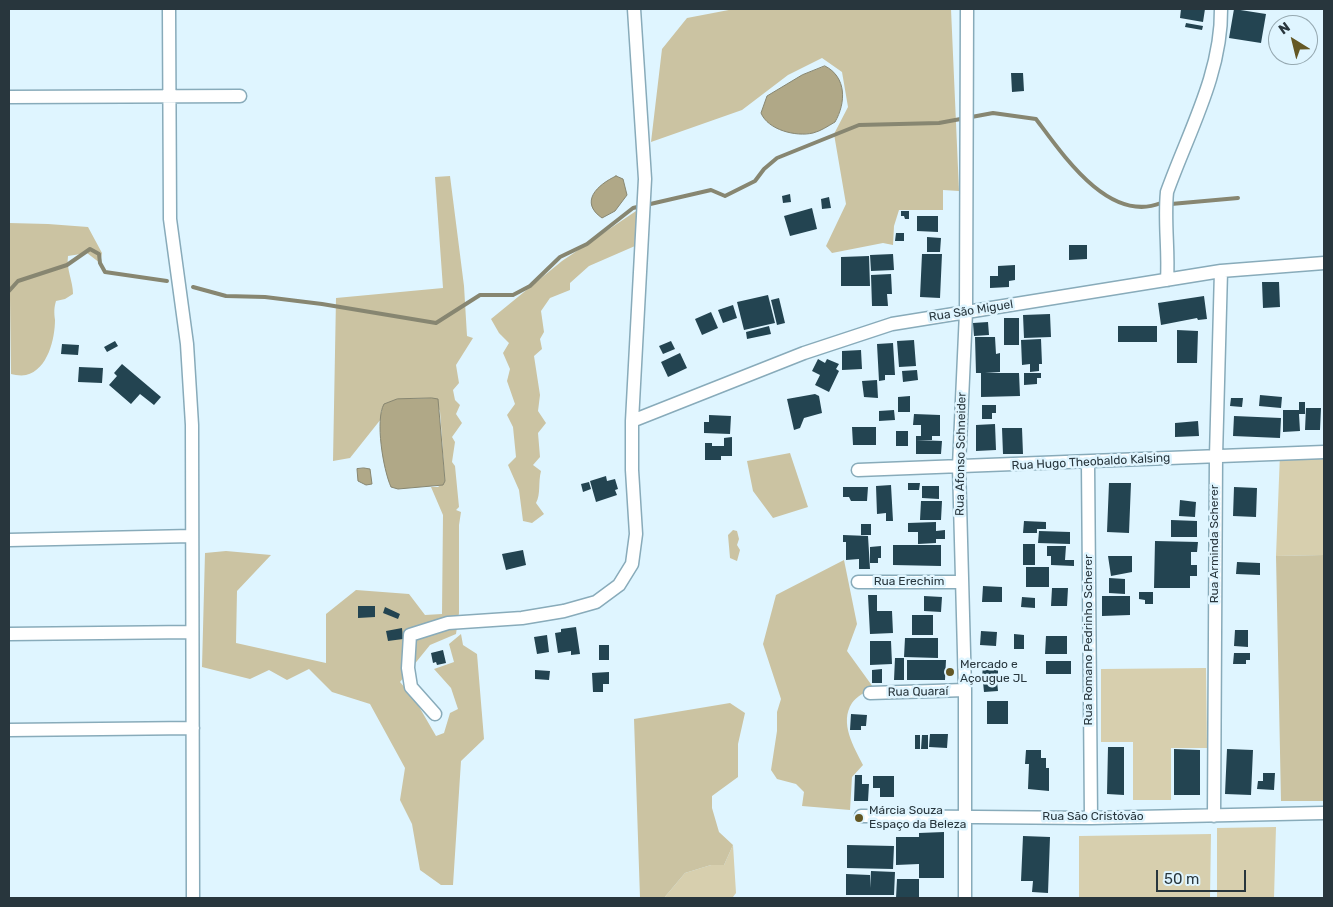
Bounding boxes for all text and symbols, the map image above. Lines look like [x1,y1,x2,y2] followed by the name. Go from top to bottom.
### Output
[1268,15,1318,65] north arrow
[1275,18,1294,38] text: N
[928,297,1014,325] street label: Rua São Miguel
[953,392,969,516] street label: Rua Afonso Schneider
[1011,451,1171,473] street label: Rua Hugo Theobaldo Kalsing
[1208,485,1222,603] street label: Rua Arminda Scherer
[1082,555,1096,725] street label: Rua Romano Pedrinho Scherer
[874,575,944,589] street label: Rua Erechim
[960,658,1027,686] place label: Mercado e Açougue JL
[944,666,956,678] marker: Mercado e Açougue JL
[888,684,948,700] street label: Rua Quaraí
[869,804,966,832] place label: Márcia Souza Espaço da Beleza
[1042,810,1144,824] street label: Rua São Cristóvão
[853,812,865,824] marker: Márcia Souza Espaço da Beleza
[1158,860,1248,892] scale bar
[1164,870,1199,888] text: 50 m

